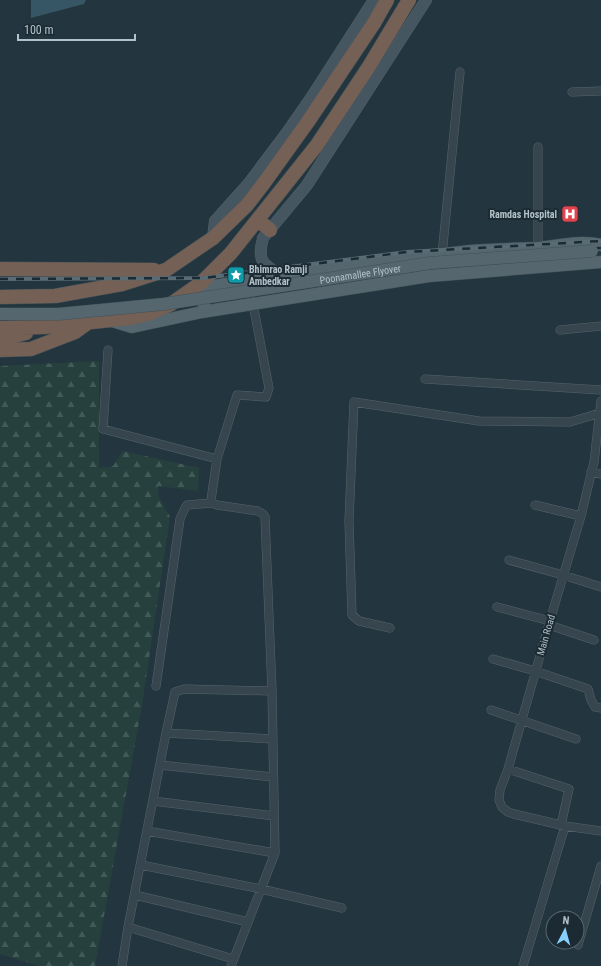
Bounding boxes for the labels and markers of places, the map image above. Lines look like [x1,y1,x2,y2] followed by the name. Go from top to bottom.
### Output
[560,204,580,224] hospital icon: Ramdas Hospital
[489,209,557,220] place label: Ramdas Hospital
[249,264,307,287] place label: Bhimrao Ramji Ambedkar
[226,265,246,285] place icon: Bhimrao Ramji Ambedkar

